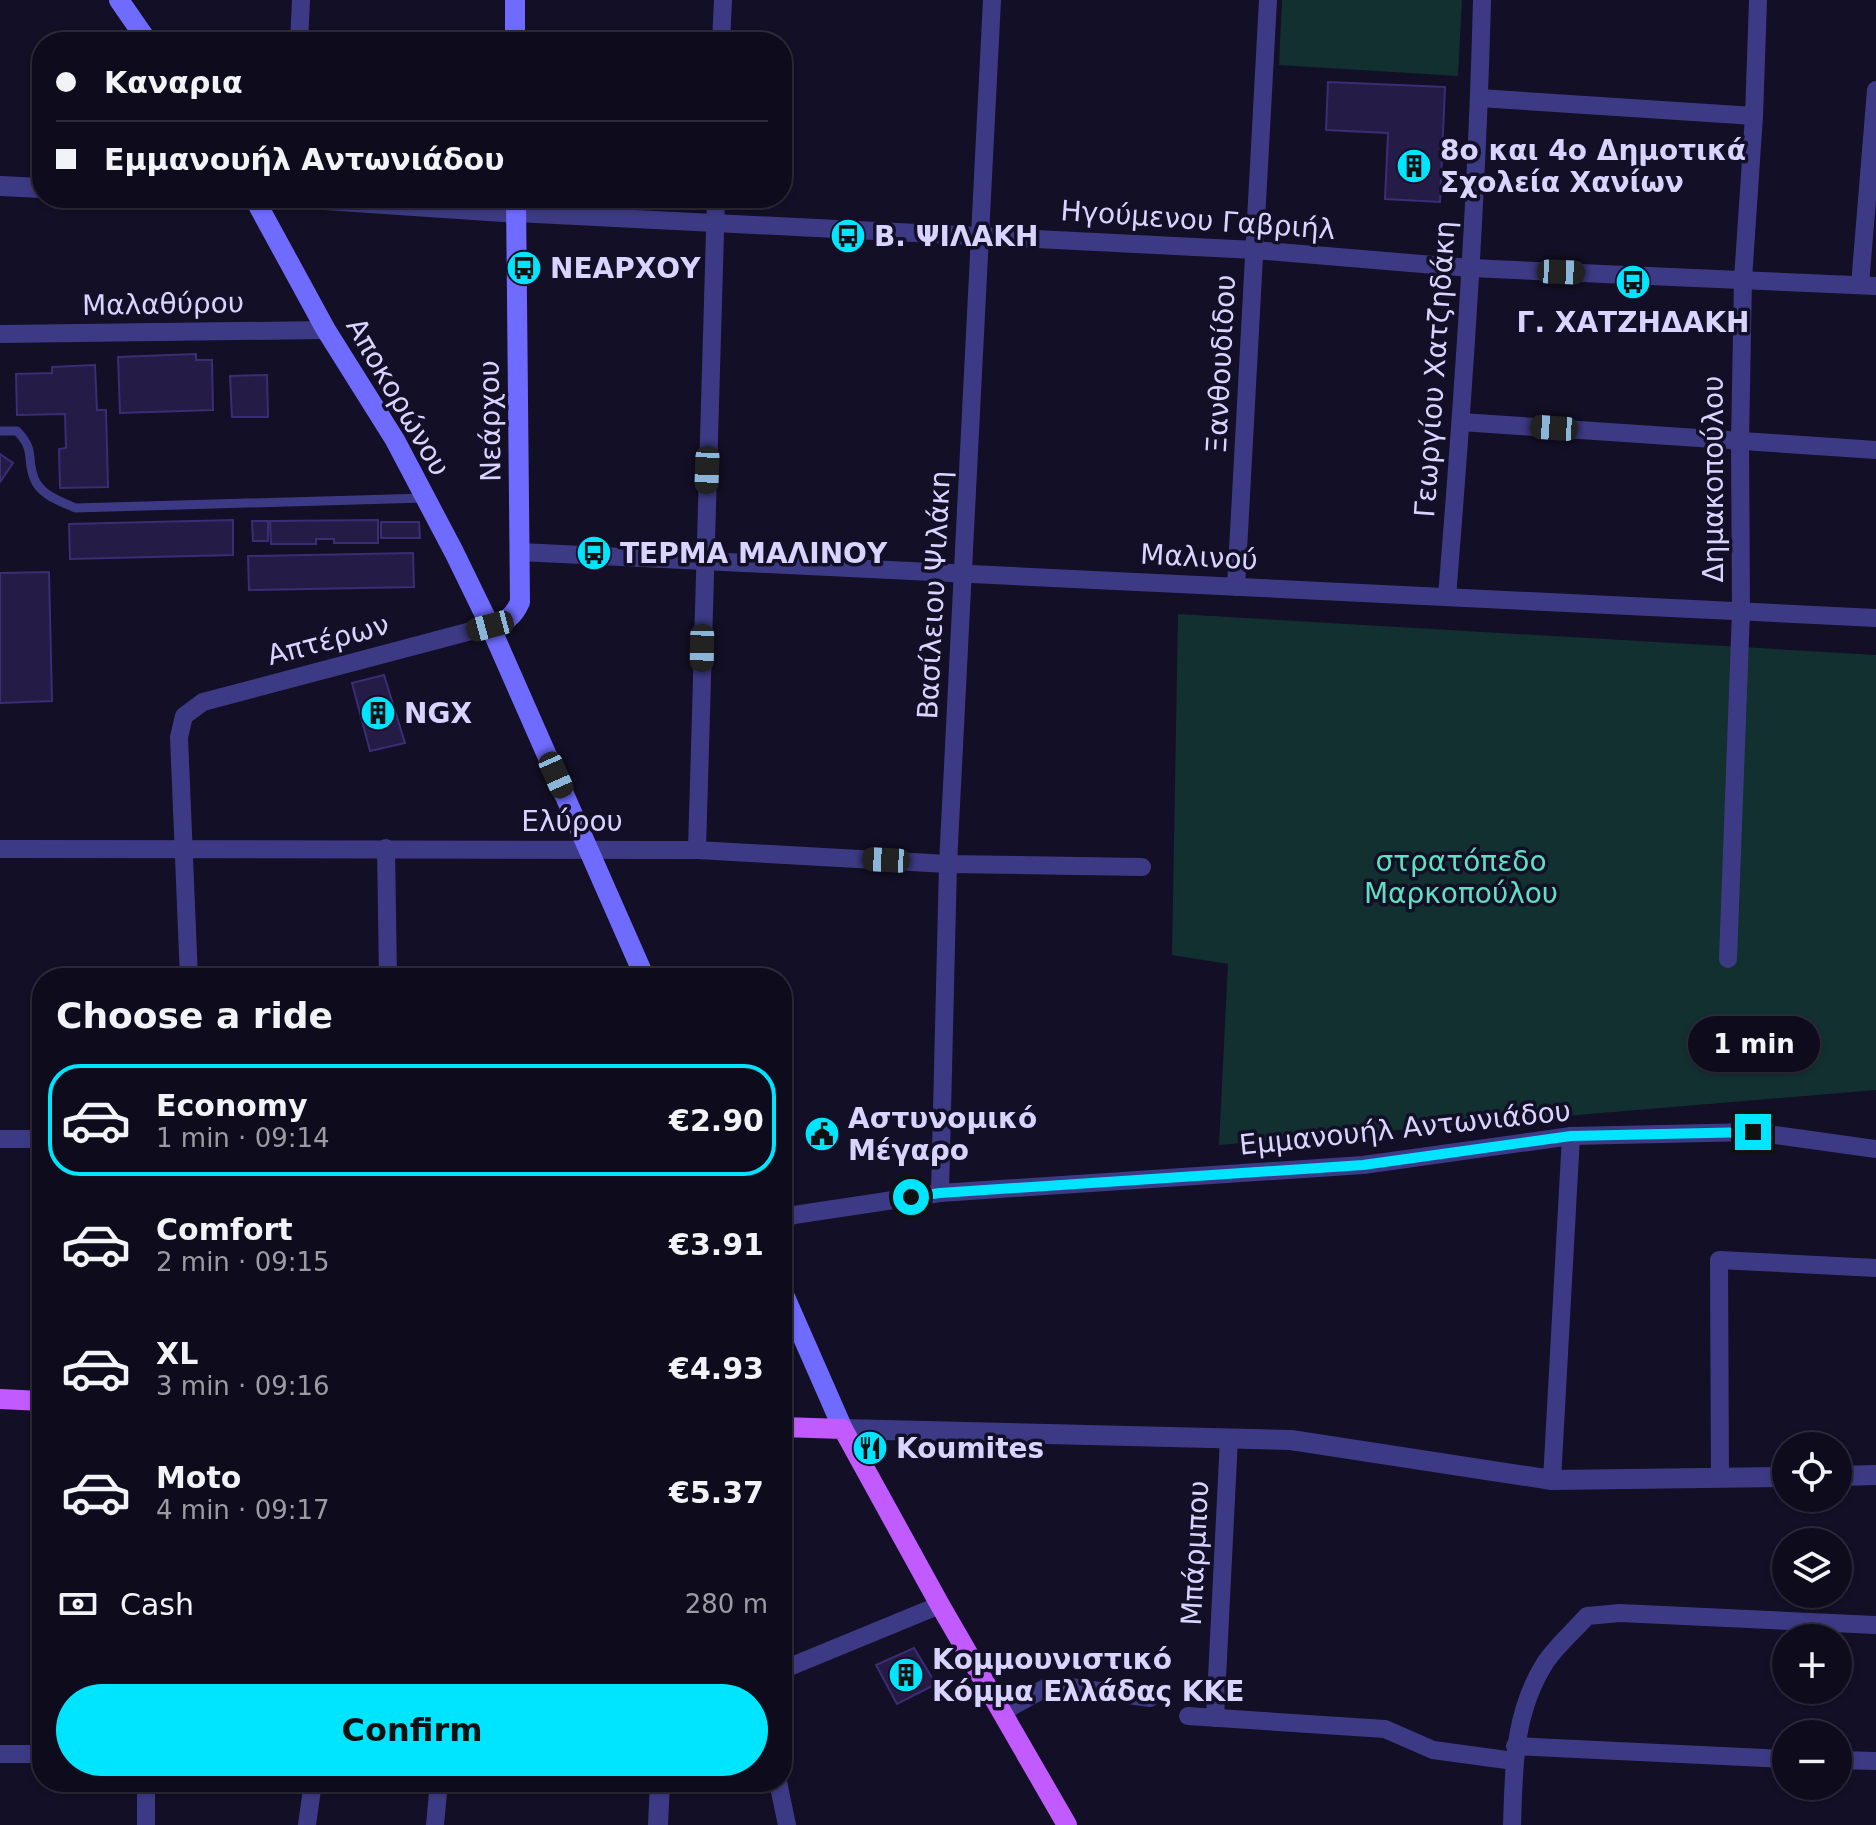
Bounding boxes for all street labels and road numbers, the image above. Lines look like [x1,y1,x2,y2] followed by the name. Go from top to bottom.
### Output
[1060,194,1336,246] street label: Ηγούμενου Γαβριήλ
[1408,219,1462,519] street label: Γεωργίου Χατζηδάκη
[1200,274,1242,454] street label: Ξανθουδίδου
[82,286,244,322] street label: Μαλαθύρου
[339,312,457,482] street label: Αποκορώνου
[472,360,508,482] street label: Νεάρχου
[1697,376,1730,582] street label: Δημακοπούλου
[911,470,957,720] street label: Βασίλειου Ψιλάκη
[1139,537,1259,577] street label: Μαλινού
[263,608,393,672] street label: Απτέρων
[521,805,623,838] street label: Ελύρου
[1238,1094,1572,1162] street label: Εμμανουήλ Αντωνιάδου
[1175,1480,1215,1626] street label: Μπάρμπου

